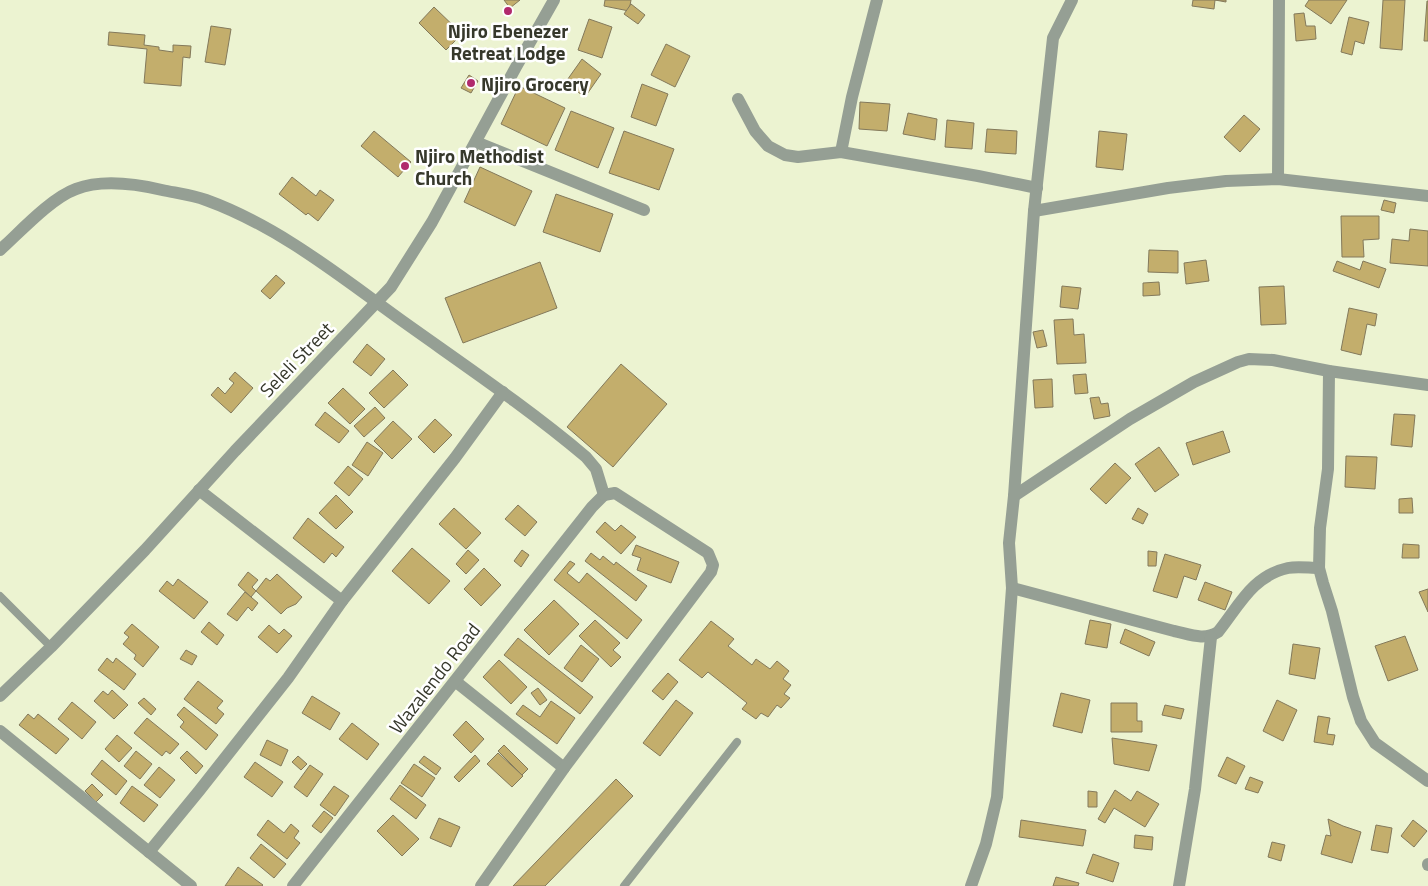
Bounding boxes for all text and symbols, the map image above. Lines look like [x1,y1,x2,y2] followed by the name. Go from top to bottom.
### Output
[502,5,514,17] marker: Njiro Ebenezer Retreat Lodge
[448,16,568,67] place label: Njiro Ebenezer Retreat Lodge
[481,69,589,98] place label: Njiro Grocery
[465,77,477,89] marker: Njiro Grocery
[415,141,544,192] place label: Njiro Methodist Church
[399,160,411,172] marker: Njiro Methodist Church
[252,314,340,403] street label: Seleli Street
[381,616,487,740] street label: Wazalendo Road

